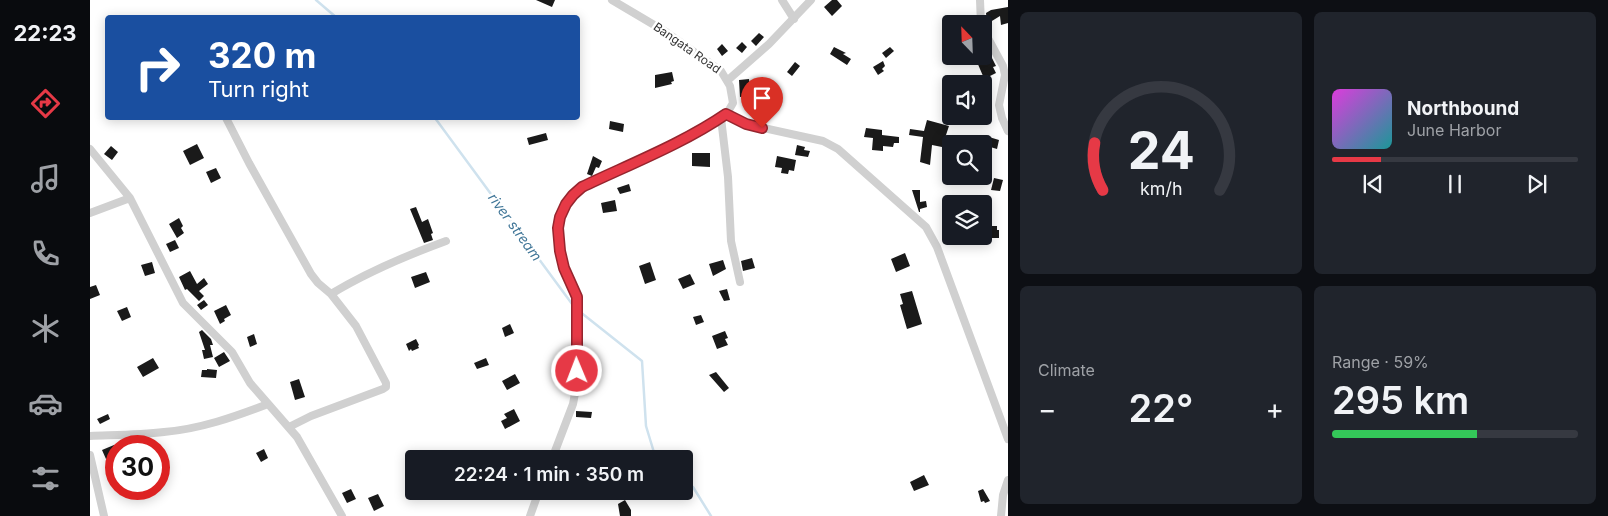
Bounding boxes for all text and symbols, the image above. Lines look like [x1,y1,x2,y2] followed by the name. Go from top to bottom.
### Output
[942,15,992,65] north arrow
[942,15,992,245] map controls
[651,19,724,76] street label: Bangata Road
[13,20,77,46] text: 22:23
[208,34,316,76] text: 320 m
[125,35,190,100] icon: right
[942,75,992,125] button: sound
[208,76,309,102] text: Turn right
[741,77,783,128] pin
[748,84,776,112] icon: arrive
[28,86,63,121] icon: directions
[1407,97,1519,120] text: Northbound
[1127,119,1195,182] text: 24
[1407,120,1501,140] text: June Harbor
[942,135,992,185] button: search
[28,161,63,196] icon: music
[1359,170,1387,198] icon: previous
[1441,170,1469,198] icon: pause
[1523,170,1551,198] icon: next
[1140,178,1182,199] text: km/h
[485,189,546,264] water label: river stream
[942,195,992,245] button: layers
[28,236,63,271] icon: phone
[28,311,63,346] icon: climate
[550,344,602,396] position arrow
[1332,352,1429,372] text: Range · 59%
[1038,360,1095,380] text: Climate
[1332,377,1469,423] text: 295 km
[1129,385,1193,431] text: 22°
[28,386,63,421] icon: car
[1038,392,1057,426] text: −
[1265,392,1284,426] text: +
[105,435,170,500] speed limit sign: 30
[28,461,63,496] icon: filters
[454,463,644,486] text: 22:24 · 1 min · 350 m

